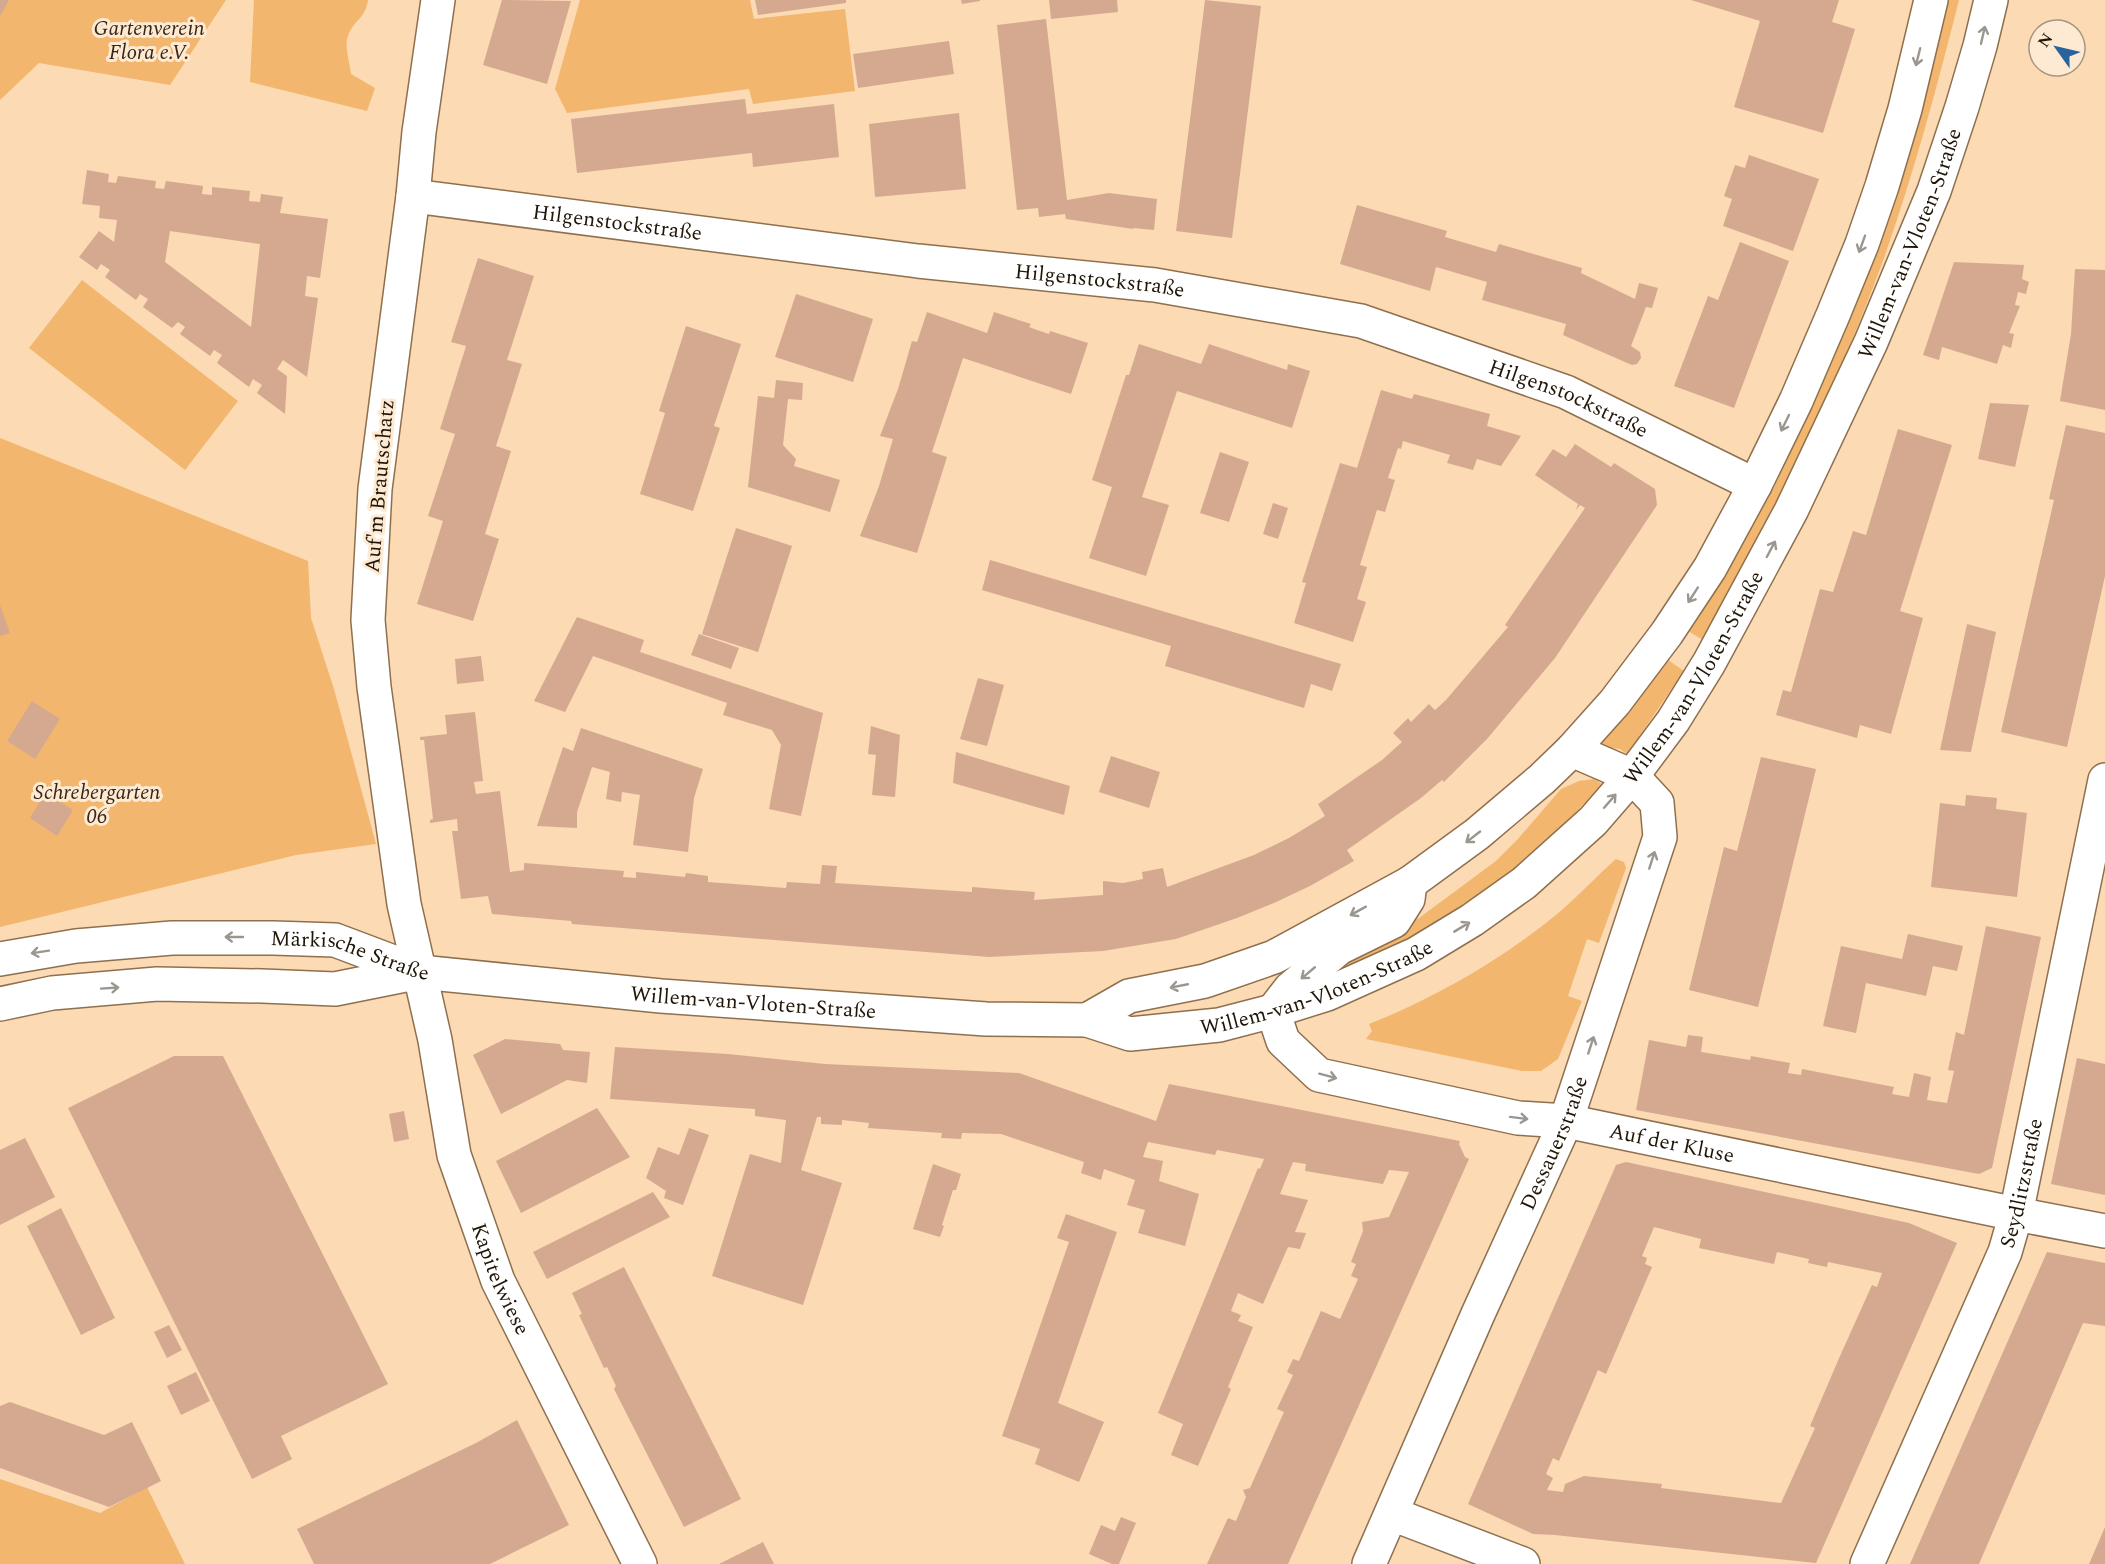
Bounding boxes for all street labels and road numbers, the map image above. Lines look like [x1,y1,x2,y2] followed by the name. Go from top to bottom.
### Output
[1850,124,1971,365] street label: Willem-van-Vloten-Straße
[530,197,704,250] street label: Hilgenstockstraße
[1013,256,1187,307] street label: Hilgenstockstraße
[1484,351,1653,447] street label: Hilgenstockstraße
[356,398,404,574] street label: Auf'm Brautschatz
[1616,565,1773,792] street label: Willem-van-Vloten-Straße
[270,923,430,990] street label: Märkische Straße
[1198,932,1440,1044] street label: Willem-van-Vloten-Straße
[629,978,877,1028] street label: Willem-van-Vloten-Straße
[1512,1072,1597,1216] street label: Dessauerstraße
[1606,1115,1737,1172] street label: Auf der Kluse
[1992,1116,2052,1252] street label: Seydlitzstraße
[462,1219,538,1341] street label: Kapitelwiese

